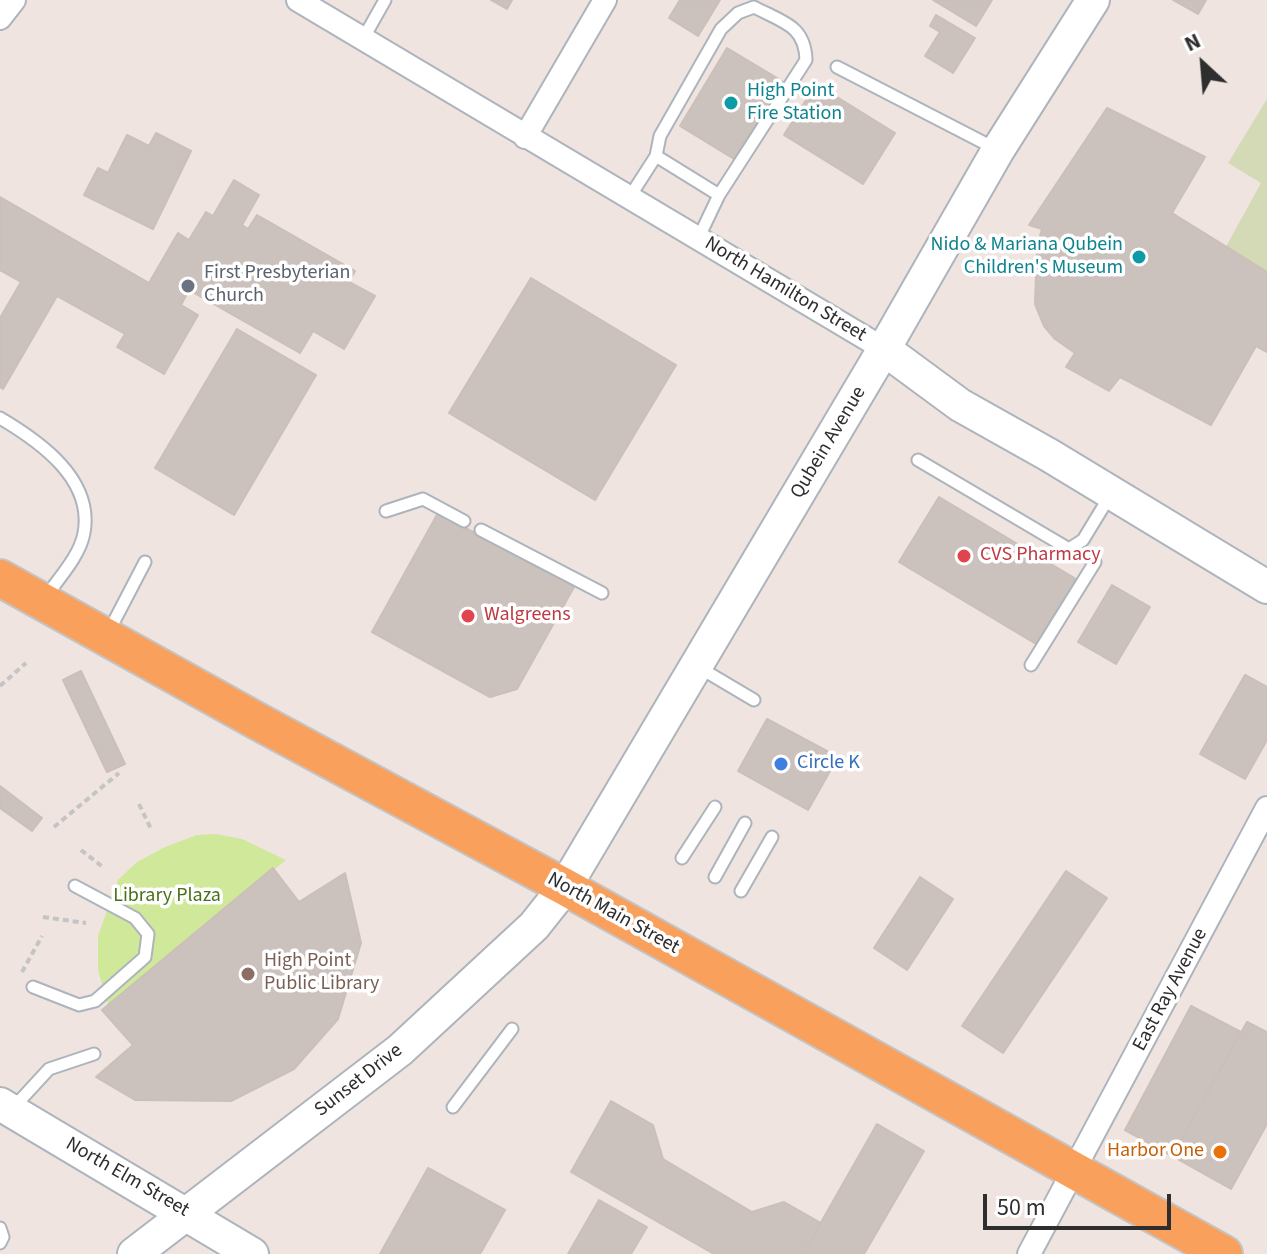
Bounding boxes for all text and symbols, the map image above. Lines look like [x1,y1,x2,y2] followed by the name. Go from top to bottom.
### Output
[1163,24,1243,104] north arrow
[1179,25,1206,60] text: N
[747,80,842,127] place label: High Point Fire Station
[722,94,740,112] marker: High Point Fire Station
[700,232,870,348] street label: North Hamilton Street
[930,234,1123,281] place label: Nido & Mariana Qubein Children's Museum
[1130,248,1148,266] marker: Nido & Mariana Qubein Children's Museum
[204,262,350,309] place label: First Presbyterian Church
[179,277,197,295] marker: First Presbyterian Church
[786,383,872,503] street label: Qubein Avenue
[980,544,1101,568] place label: CVS Pharmacy
[955,547,973,565] marker: CVS Pharmacy
[484,604,571,628] place label: Walgreens
[459,607,477,625] marker: Walgreens
[797,752,860,776] place label: Circle K
[772,755,790,773] marker: Circle K
[543,868,683,960] street label: North Main Street
[113,885,221,909] park label: Library Plaza
[1129,924,1213,1056] street label: East Ray Avenue
[264,950,379,997] place label: High Point Public Library
[239,965,257,983] marker: High Point Public Library
[310,1039,408,1123] street label: Sunset Drive
[61,1133,193,1223] street label: North Elm Street
[1107,1140,1204,1164] place label: Harbor One
[1211,1143,1229,1161] marker: Harbor One
[987,1178,1175,1228] scale bar
[997,1190,1046,1225] text: 50 m

